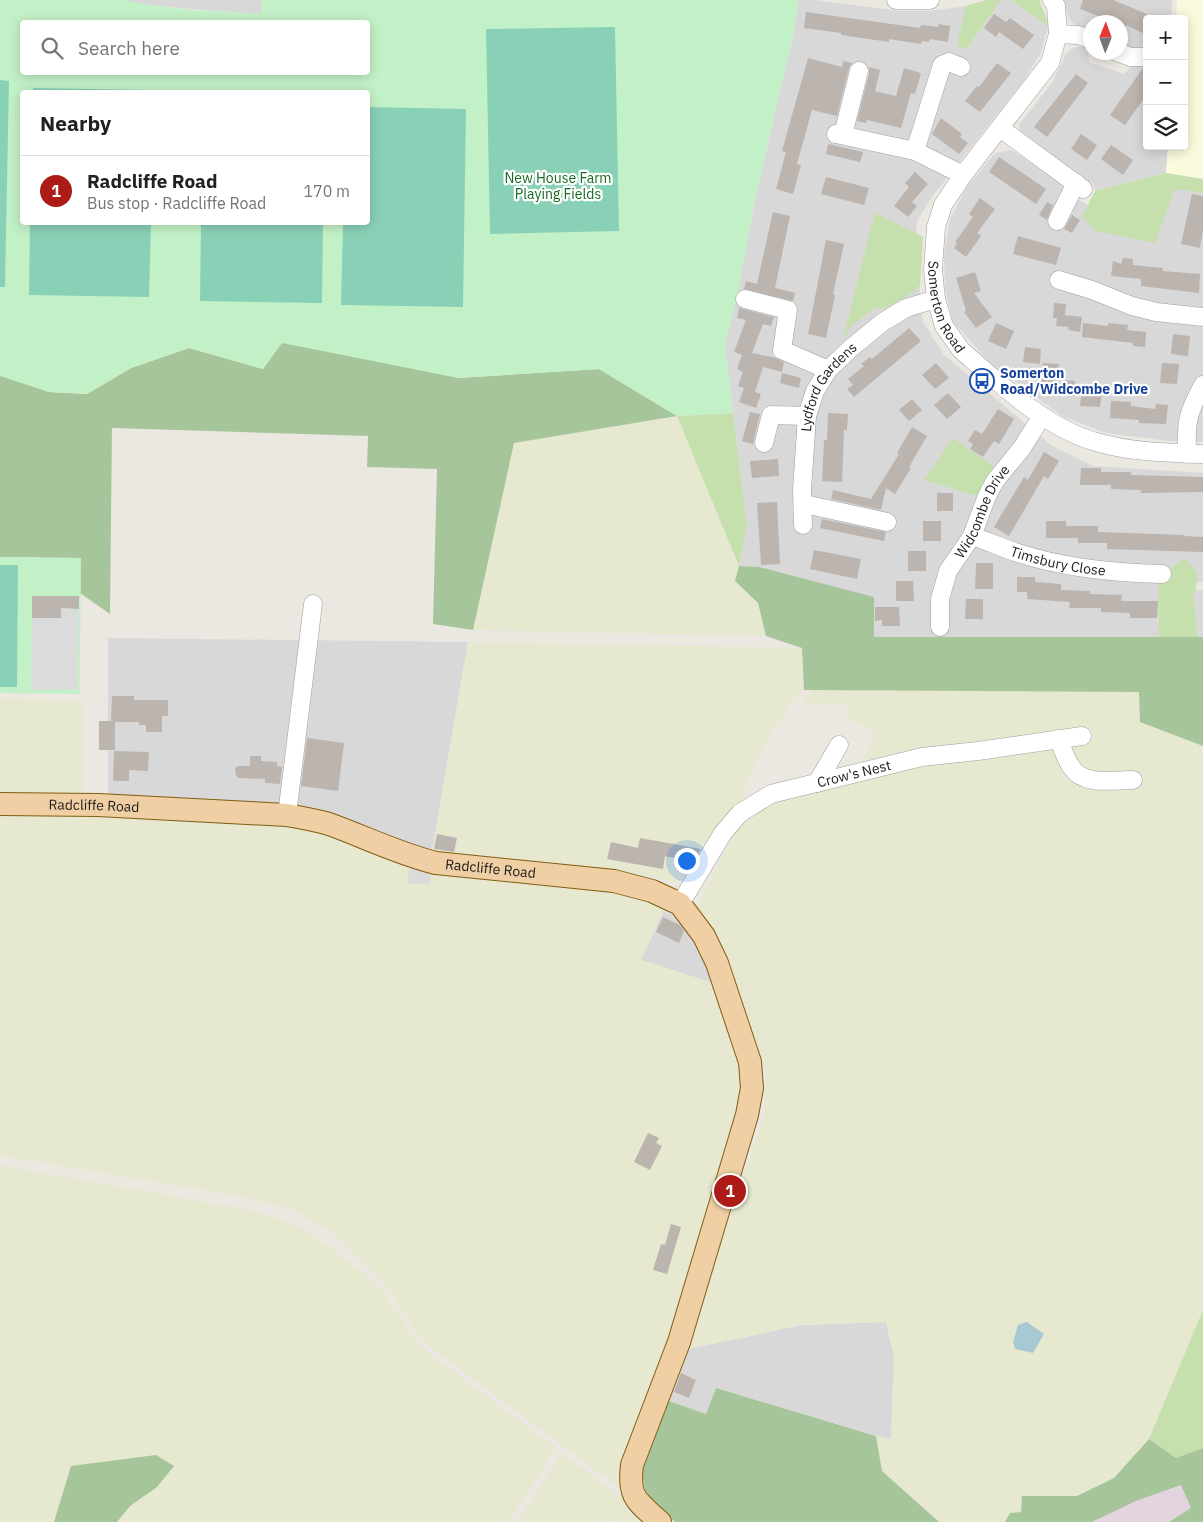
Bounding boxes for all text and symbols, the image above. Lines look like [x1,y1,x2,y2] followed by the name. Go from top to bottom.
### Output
[1083,15,1128,60] north arrow
[1143,15,1188,150] map controls
[1143,15,1188,60] button: +
[20,20,370,75] search box
[38,34,66,62] icon: search
[78,36,180,60] text: Search here
[1143,60,1188,105] button: −
[1143,105,1188,150] button: layers
[40,109,111,137] text: Nearby
[87,169,217,193] text: Radcliffe Road
[504,169,612,203] park label: New House Farm Playing Fields
[51,181,61,201] text: 1
[303,181,350,201] text: 170 m
[87,193,266,213] text: Bus stop · Radcliffe Road
[924,260,969,356] street label: Somerton Road
[797,338,860,432] street label: Lydford Gardens
[1000,364,1148,398] place label: Somerton Road/Widcombe Drive
[969,368,995,394] bus stop icon: Somerton Road/Widcombe Drive
[950,461,1014,562] street label: Widcombe Drive
[1008,542,1107,580] street label: Timsbury Close
[815,756,893,791] street label: Crow's Nest
[48,795,140,816] street label: Radcliffe Road
[674,848,700,874] your location
[444,855,537,882] street label: Radcliffe Road
[714,1172,746,1210] pin: 1

